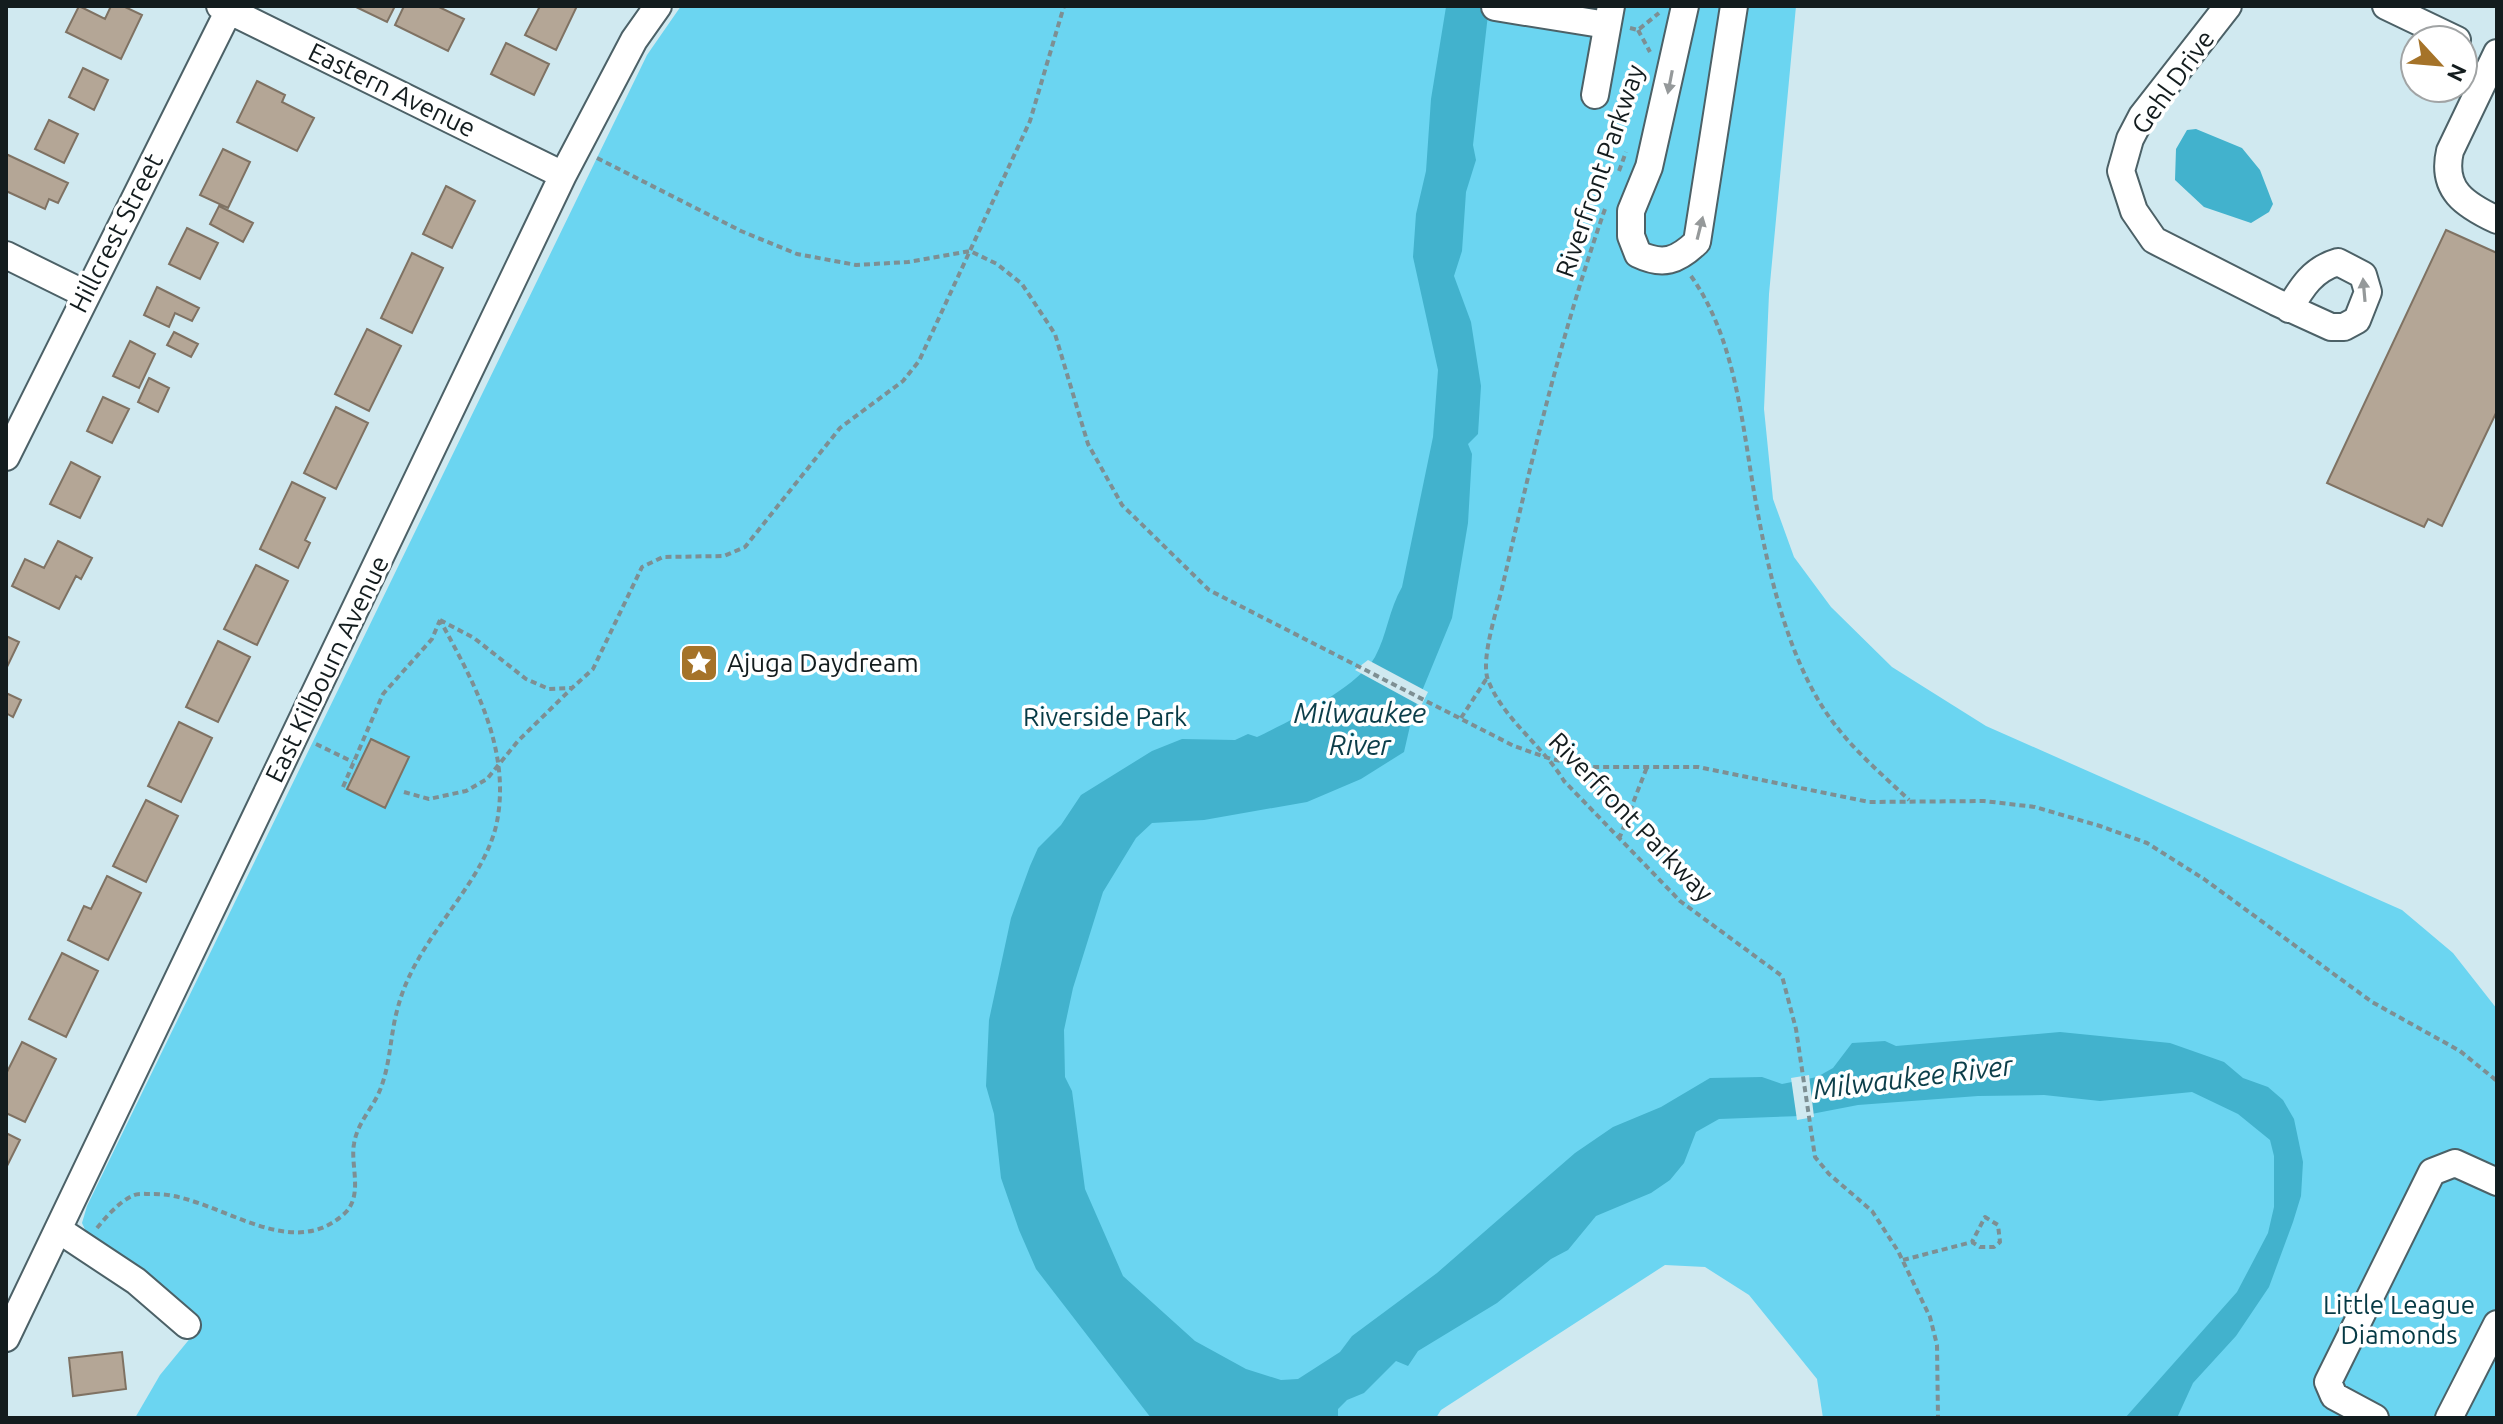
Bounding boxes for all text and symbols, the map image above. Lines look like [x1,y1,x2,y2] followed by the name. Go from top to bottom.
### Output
[2125,24,2220,139] street label: Gehl Drive
[2399,24,2479,104] north arrow
[304,37,480,142] street label: Eastern Avenue
[2443,60,2472,86] text: N
[1550,61,1650,281] street label: Riverfront Parkway
[1663,70,1675,95] one-way arrow
[63,148,168,317] street label: Hillcrest Street
[1694,215,1707,240] one-way arrow
[2358,277,2371,302] one-way arrow
[259,551,394,787] street label: East Kilbourn Avenue
[678,642,720,684] place icon: Ajuga Daydream
[727,648,919,677] place label: Ajuga Daydream
[1294,697,1426,760] water label: Milwaukee River
[1023,702,1187,731] park label: Riverside Park
[1543,726,1719,907] street label: Riverfront Parkway
[1811,1049,2016,1104] water label: Milwaukee River
[2323,1290,2475,1349] park label: Little League Diamonds

